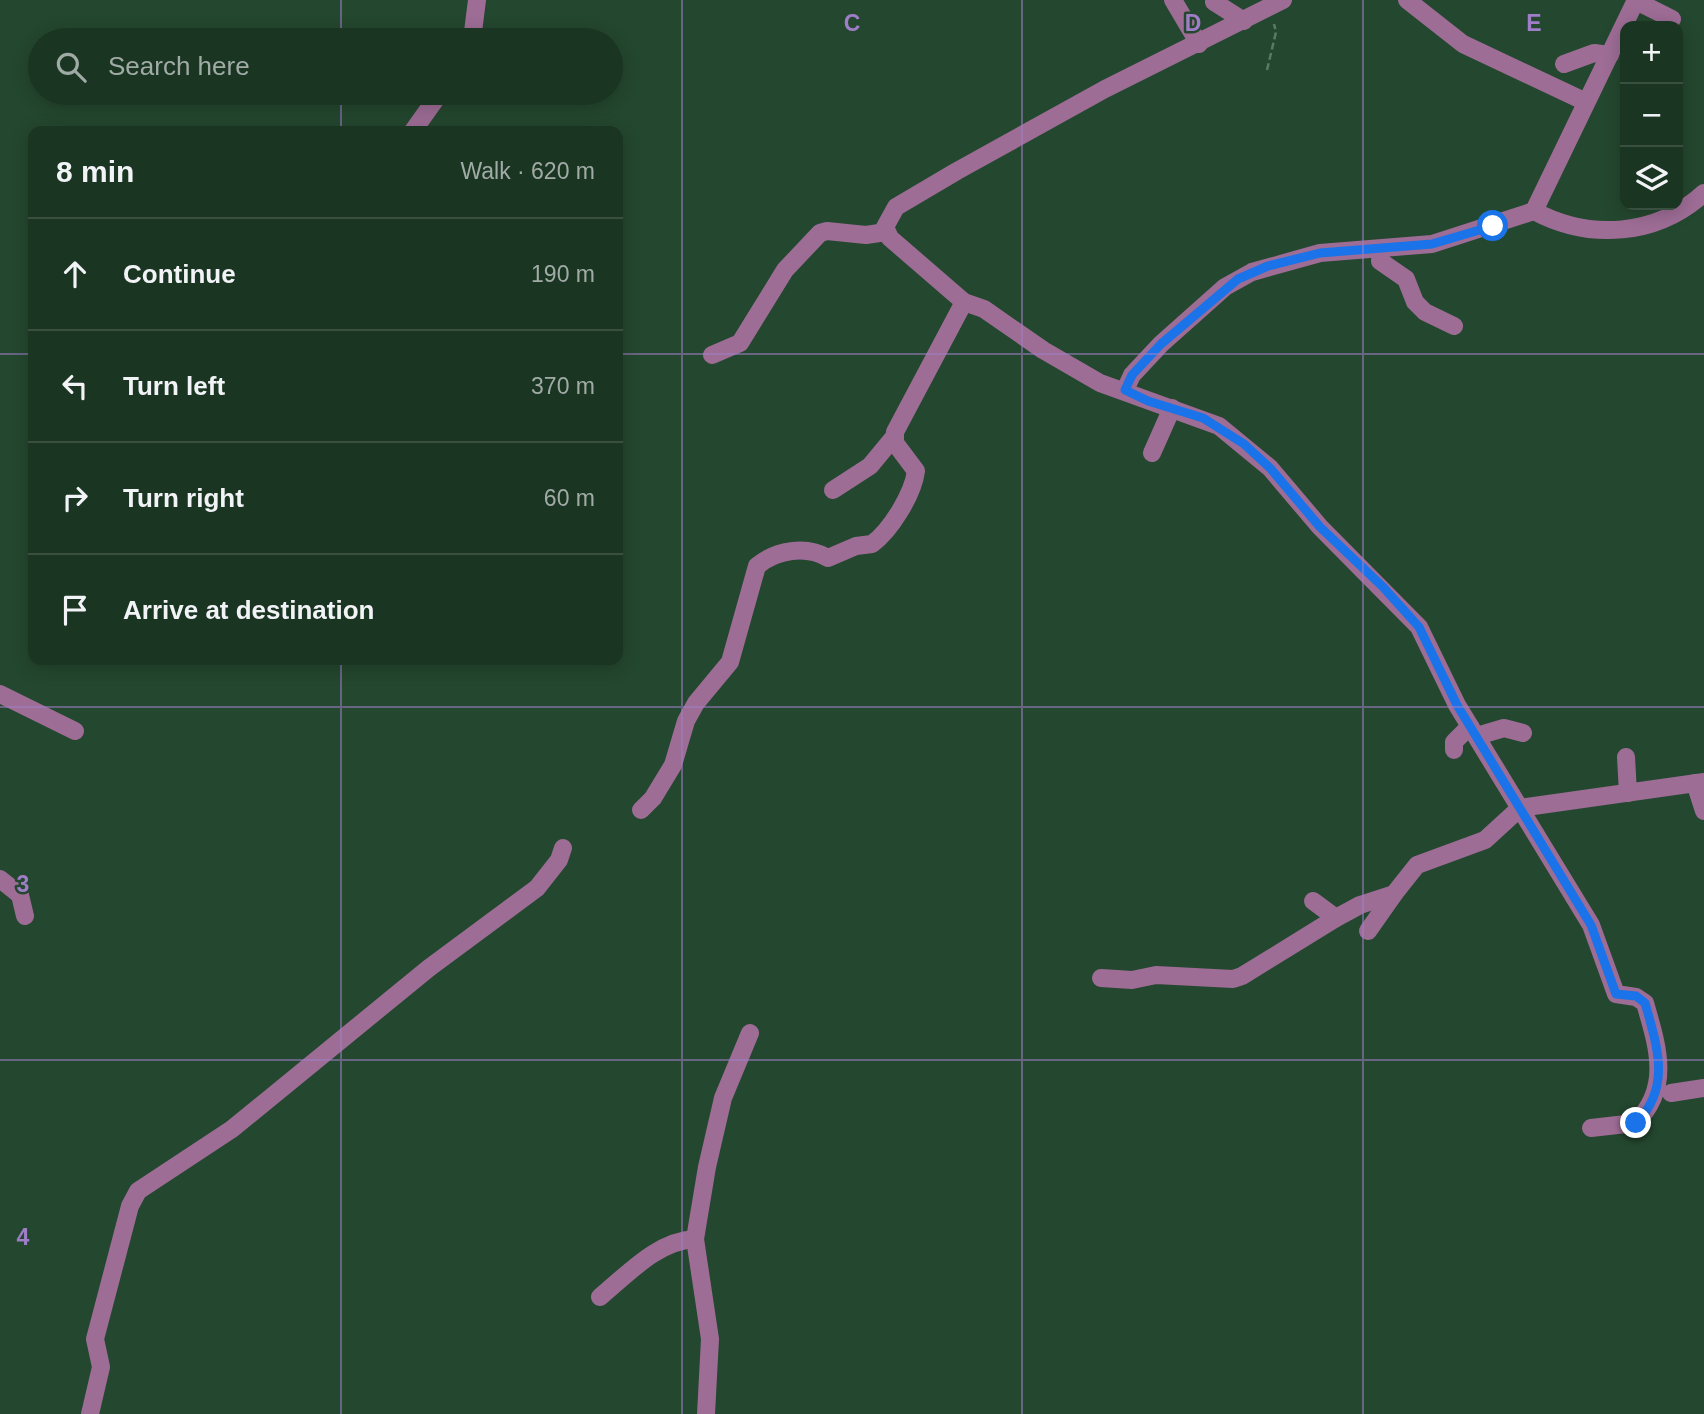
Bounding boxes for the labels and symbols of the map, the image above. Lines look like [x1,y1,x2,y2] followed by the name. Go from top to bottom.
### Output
[844,10,860,36] text: C
[1185,10,1201,36] text: D
[1526,10,1542,36] text: E
[1477,210,1508,241] route start
[17,871,29,897] text: 3
[1620,1107,1651,1138] route end
[17,1224,30,1250] text: 4

